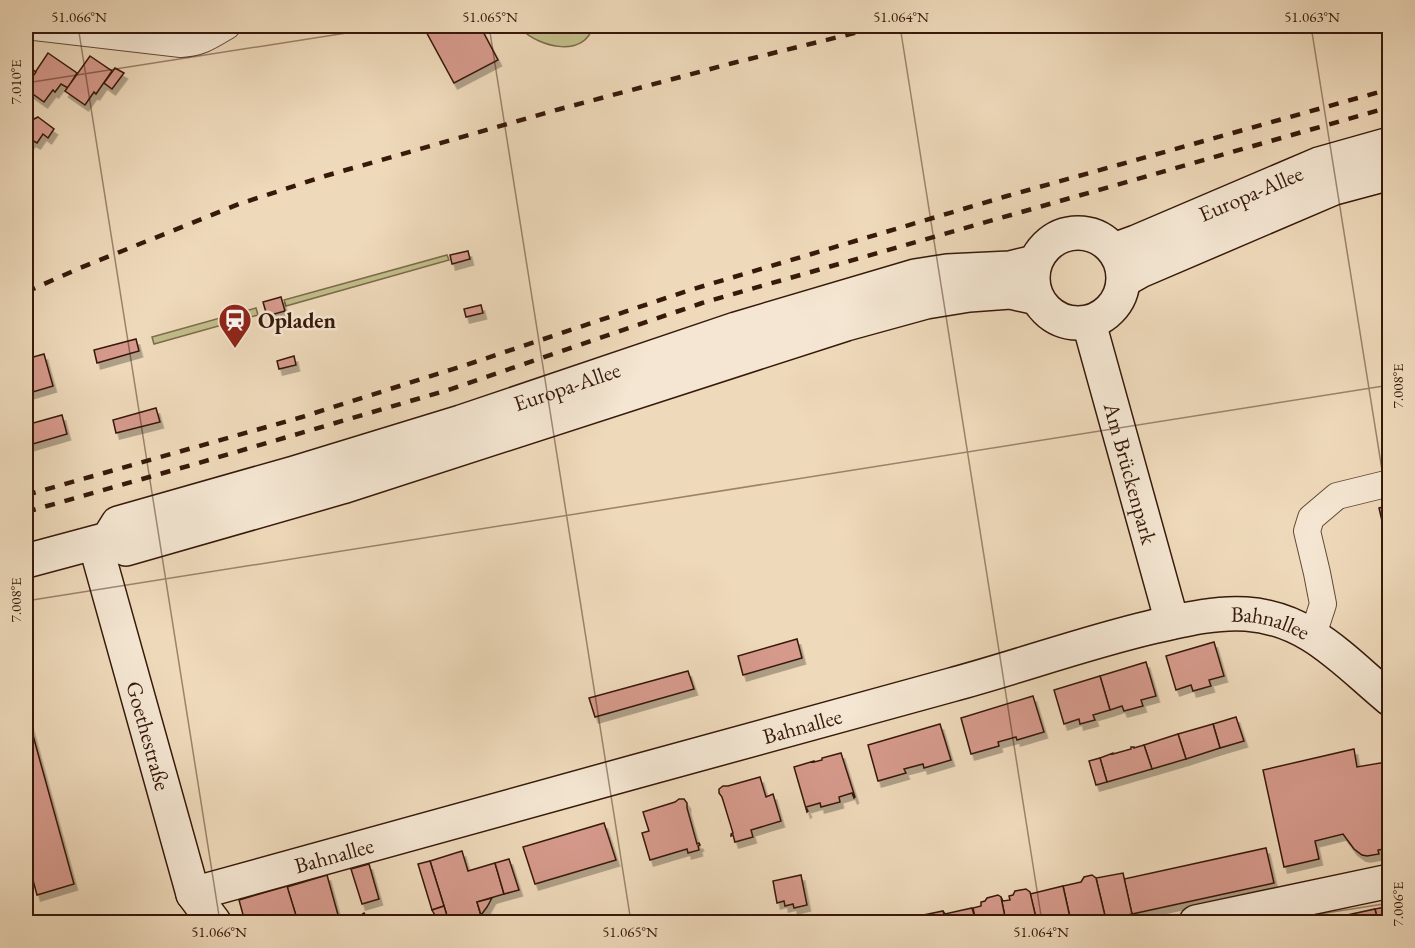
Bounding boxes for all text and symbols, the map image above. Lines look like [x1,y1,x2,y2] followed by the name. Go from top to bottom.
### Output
[51,7,107,26] text: 51.066°N
[462,7,518,26] text: 51.065°N
[873,7,929,26] text: 51.064°N
[1284,7,1340,26] text: 51.063°N
[6,59,25,105] text: 7.010°E
[1194,158,1308,228] street label: Europa-Allee
[217,302,253,349] station icon: Opladen
[258,306,336,335] place label: Opladen
[510,355,624,418] street label: Europa-Allee
[1388,363,1407,409] text: 7.008°E
[1097,398,1164,548] street label: Am Brückenpark
[6,577,25,623] text: 7.008°E
[1231,599,1316,646] street label: Bahnallee
[120,678,178,794] street label: Goethestraße
[759,701,845,750] street label: Bahnallee
[291,830,377,880] street label: Bahnallee
[1388,881,1407,927] text: 7.006°E
[191,922,247,941] text: 51.066°N
[602,922,658,941] text: 51.065°N
[1013,922,1069,941] text: 51.064°N

